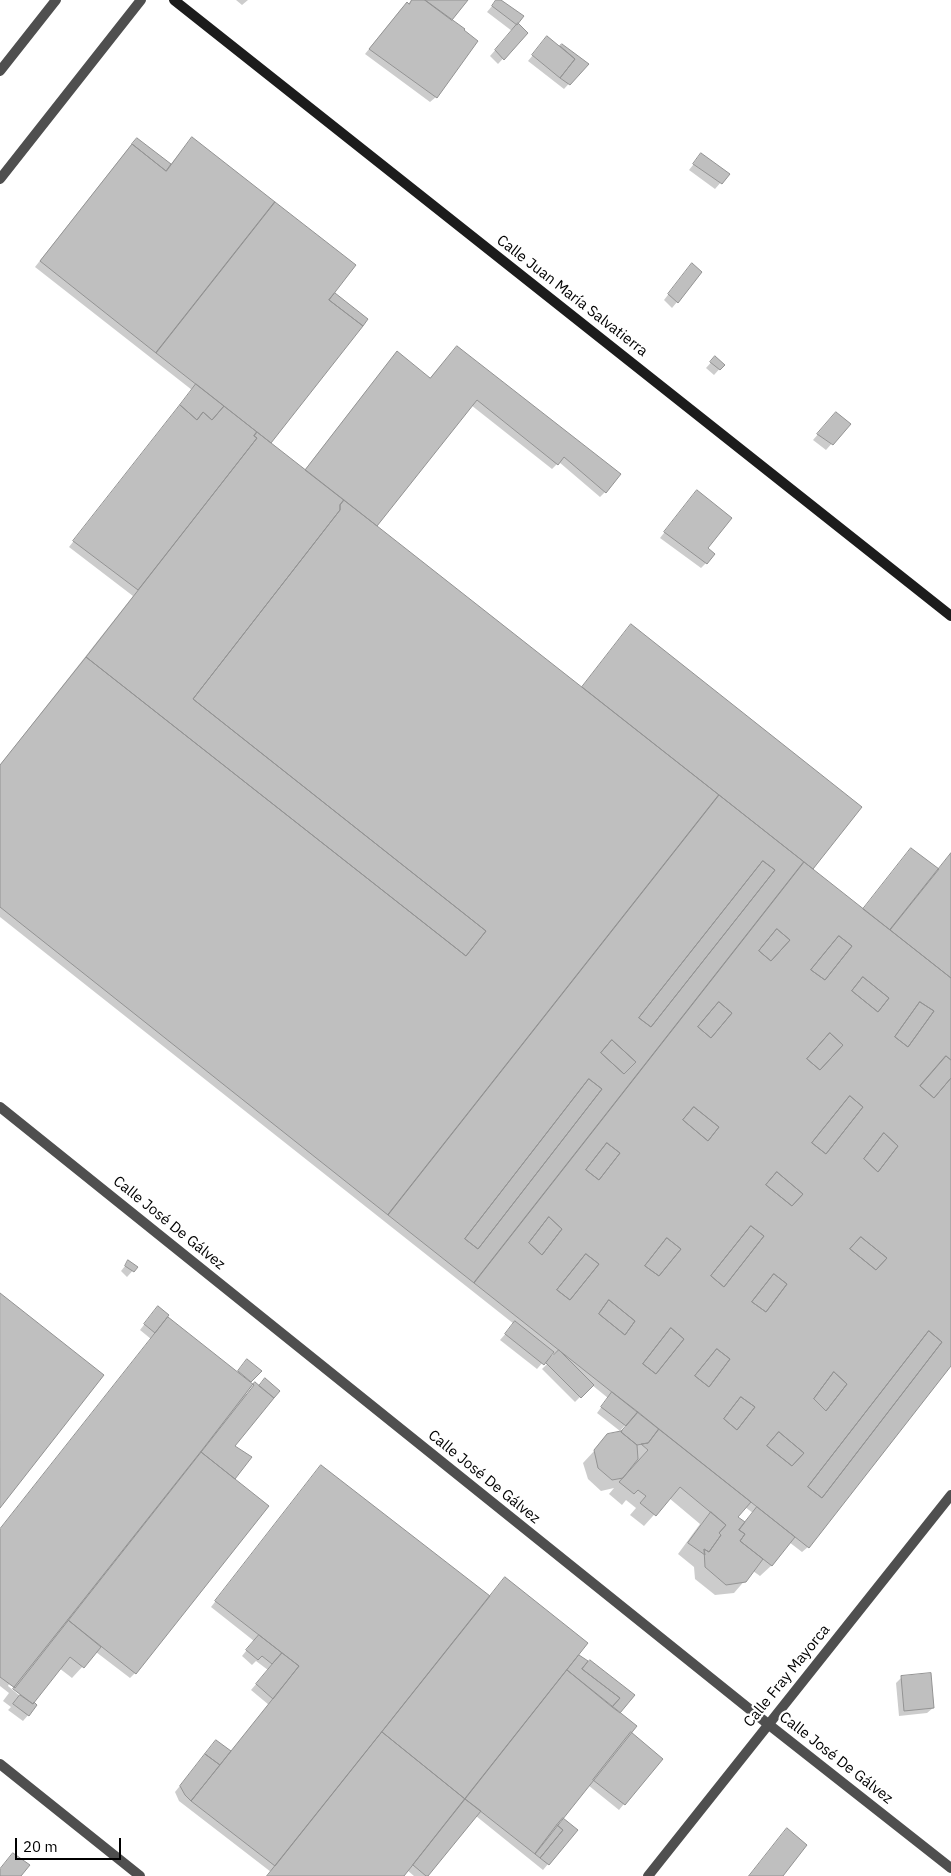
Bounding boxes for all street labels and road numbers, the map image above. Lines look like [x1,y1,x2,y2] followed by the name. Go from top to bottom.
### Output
[493,231,651,361] street label: Calle Juan María Salvatierra
[109,1172,229,1274] street label: Calle José De Gálvez
[424,1426,544,1528] street label: Calle José De Gálvez
[740,1621,834,1731] street label: Calle Fray Mayorca
[776,1708,896,1808] street label: Calle José De Gálvez

